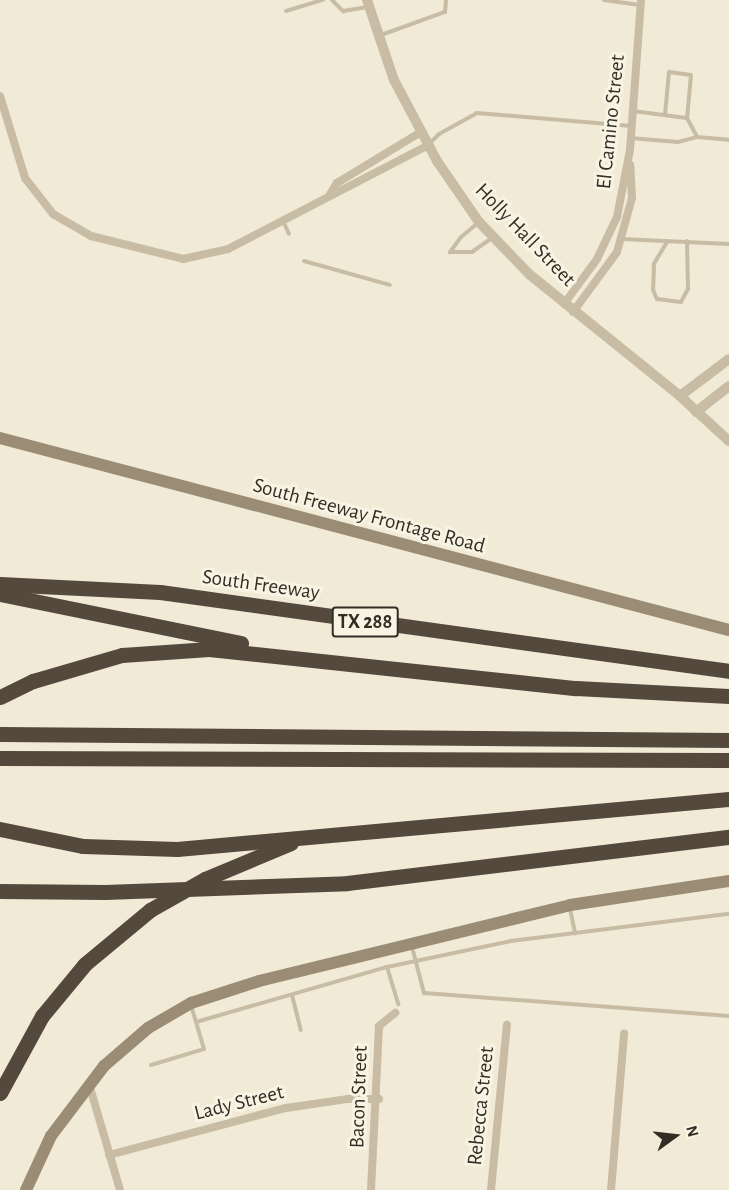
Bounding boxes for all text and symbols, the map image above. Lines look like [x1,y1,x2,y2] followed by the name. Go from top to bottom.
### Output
[591,54,631,190] street label: El Camino Street
[469,178,581,292] street label: Holly Hall Street
[250,473,488,559] street label: South Freeway Frontage Road
[201,564,321,606] street label: South Freeway
[330,605,400,639] road number: TX 288
[345,1045,373,1149] street label: Bacon Street
[462,1045,500,1167] street label: Rebecca Street
[192,1080,286,1126] street label: Lady Street
[645,1106,705,1166] north arrow
[683,1124,702,1139] text: N

